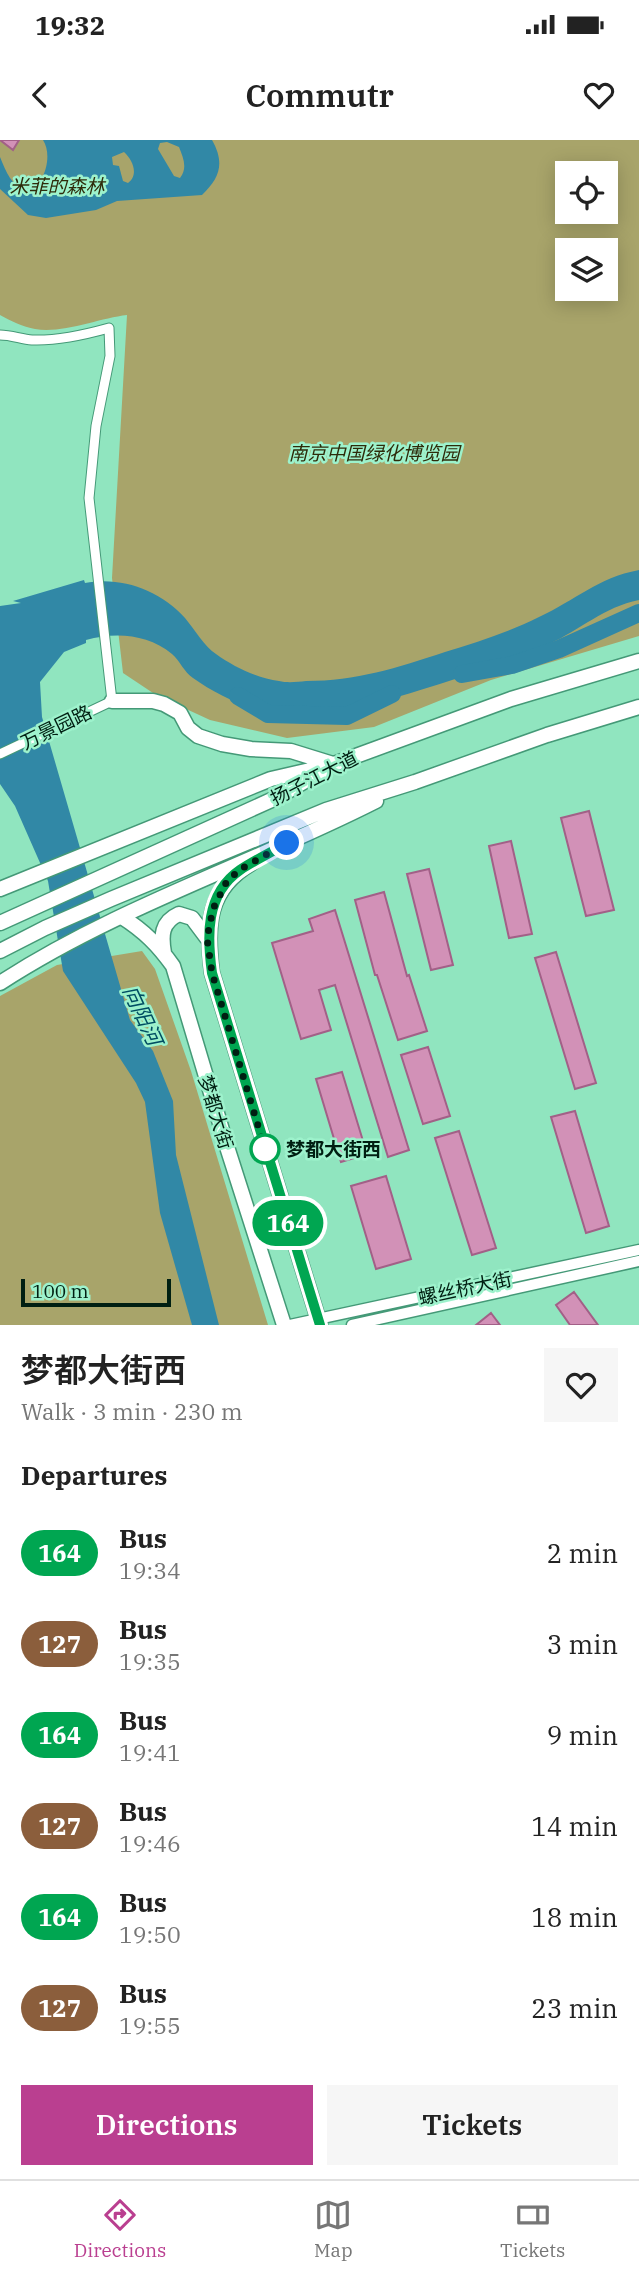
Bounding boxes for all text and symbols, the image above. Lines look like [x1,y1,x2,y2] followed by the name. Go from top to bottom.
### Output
[35,8,105,42] text: 19:32
[245,74,394,116] text: Commutr
[21,76,59,114] icon: back
[580,76,618,114] icon: heart
[555,161,618,301] map controls
[555,161,618,224] button: locate
[9,174,106,198] park label: 米菲的森林
[555,238,618,301] button: layers
[288,441,462,465] park label: 南京中国绿化博览园
[17,700,95,754] street label: 万景园路
[266,746,362,810] street label: 扬子江大道
[269,825,304,860] your location
[117,981,171,1053] water label: 向阳河
[193,1072,239,1152] street label: 梦都大街
[250,1134,280,1164] marker: 梦都大街西
[286,1137,381,1161] place label: 梦都大街西
[248,1200,328,1246] line badge: 164
[266,1207,310,1239] text: 164
[416,1266,514,1310] street label: 螺丝桥大街
[21,1276,172,1308] scale bar
[32,1279,89,1303] text: 100 m
[21,1348,186,1391] text: 梦都大街西
[544,1348,618,1422] button: heart
[21,1396,243,1426] text: Walk · 3 min · 230 m
[21,1458,167,1492] text: Departures
[119,1521,167,1555] text: Bus
[547,1536,618,1570] text: 2 min
[38,1537,81,1569] text: 164
[119,1555,181,1585] text: 19:34
[119,1612,167,1646] text: Bus
[547,1627,618,1661] text: 3 min
[38,1628,81,1660] text: 127
[119,1646,181,1676] text: 19:35
[119,1703,167,1737] text: Bus
[547,1718,618,1752] text: 9 min
[38,1719,81,1751] text: 164
[119,1737,181,1767] text: 19:41
[119,1794,167,1828] text: Bus
[531,1809,618,1843] text: 14 min
[38,1810,81,1842] text: 127
[119,1828,181,1858] text: 19:46
[119,1885,167,1919] text: Bus
[531,1900,618,1934] text: 18 min
[38,1901,81,1933] text: 164
[119,1919,181,1949] text: 19:50
[119,1976,167,2010] text: Bus
[531,1991,618,2025] text: 23 min
[38,1992,81,2024] text: 127
[119,2010,181,2040] text: 19:55
[21,2085,313,2165] button: Directions
[327,2085,618,2165] button: Tickets
[74,2196,166,2262] tab: Directions
[314,2196,353,2262] tab: Map
[500,2196,565,2262] tab: Tickets

